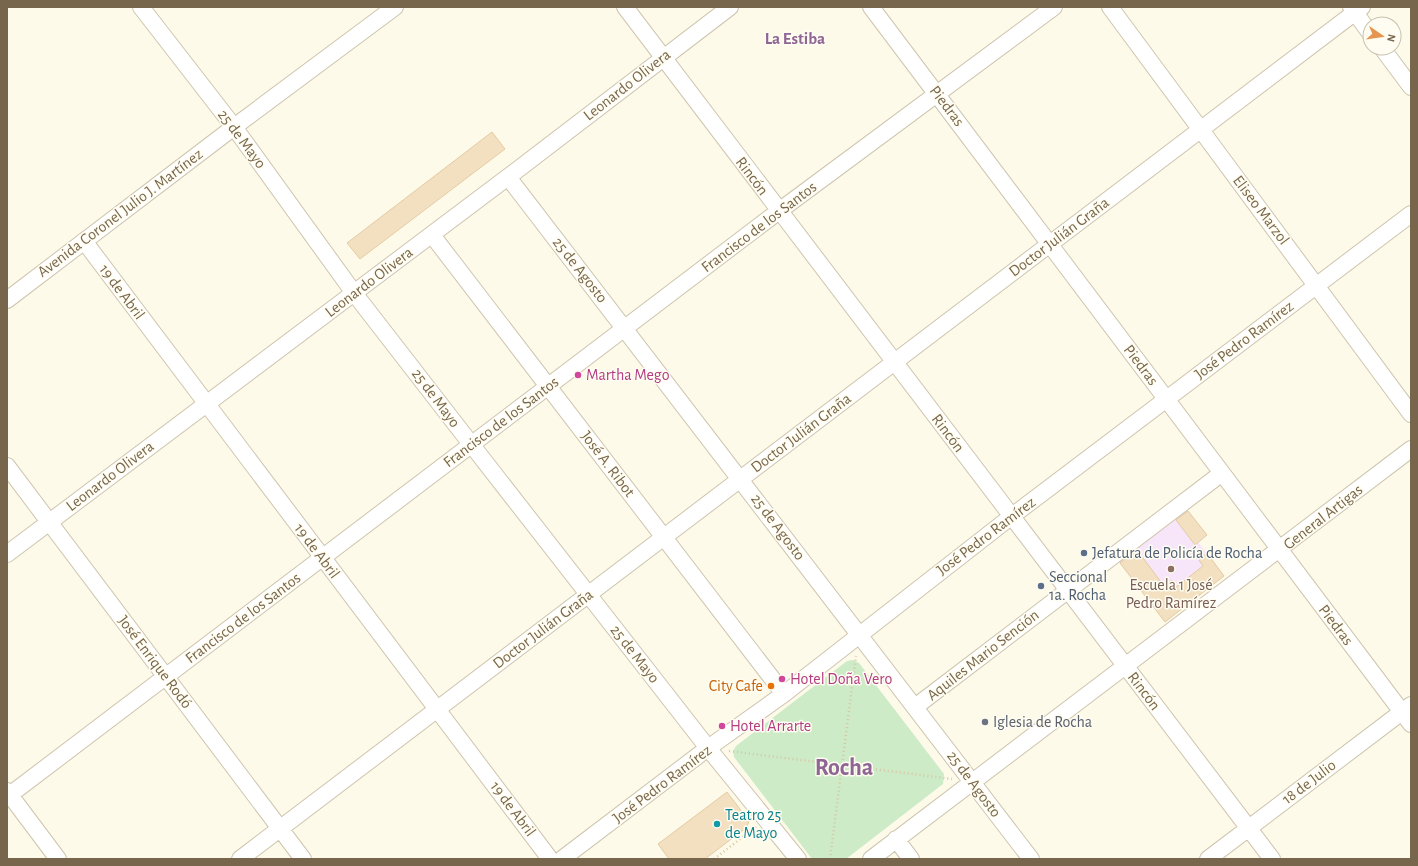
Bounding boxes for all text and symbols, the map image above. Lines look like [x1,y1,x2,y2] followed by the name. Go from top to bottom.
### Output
[1362,16,1402,56] north arrow
[765,30,825,47] district label: La Estiba
[1385,33,1397,43] text: N
[581,46,673,124] street label: Leonardo Olivera
[927,83,967,129] street label: Piedras
[214,107,269,172] street label: 25 de Mayo
[34,146,206,280] street label: Avenida Coronel Julio J. Martínez
[733,154,771,198] street label: Rincón
[1230,172,1292,248] street label: Eliseo Marzol
[698,179,820,275] street label: Francisco de los Santos
[1006,194,1112,280] street label: Doctor Julián Graña
[550,234,611,306] street label: 25 de Agosto
[322,244,416,320] street label: Leonardo Olivera
[96,262,148,322] street label: 19 de Abril
[1192,298,1297,382] street label: José Pedro Ramírez
[1121,342,1161,388] street label: Piedras
[408,366,463,431] street label: 25 de Mayo
[586,367,670,383] place label: Martha Mego
[573,370,583,380] marker: Martha Mego
[440,374,562,470] street label: Francisco de los Santos
[748,390,854,476] street label: Doctor Julián Graña
[929,411,967,455] street label: Rincón
[578,428,638,500] street label: José A. Ribot
[63,438,157,514] street label: Leonardo Olivera
[1280,481,1366,553] street label: General Artigas
[748,491,808,563] street label: 25 de Agosto
[934,494,1039,578] street label: José Pedro Ramírez
[291,521,343,581] street label: 19 de Abril
[1092,545,1262,561] place label: Jefatura de Policía de Rocha
[1079,548,1089,558] marker: Jefatura de Policía de Rocha
[1166,564,1176,574] marker: Escuela 1 José Pedro Ramírez
[1049,569,1107,603] place label: Seccional 1a. Rocha
[182,570,304,666] street label: Francisco de los Santos
[1126,577,1217,611] place label: Escuela 1 José Pedro Ramírez
[1036,581,1046,591] marker: Seccional 1a. Rocha
[490,586,596,672] street label: Doctor Julián Graña
[1316,602,1356,648] street label: Piedras
[924,606,1042,704] street label: Aquiles Mario Sención
[115,613,195,712] street label: José Enrique Rodó
[607,622,663,687] street label: 25 de Mayo
[1125,669,1163,713] street label: Rincón
[790,671,892,687] place label: Hotel Doña Vero
[777,674,787,684] marker: Hotel Doña Vero
[709,678,763,695] place label: City Cafe
[766,681,776,691] marker: City Cafe
[993,714,1092,730] place label: Iglesia de Rocha
[980,717,990,727] marker: Iglesia de Rocha
[730,718,811,734] place label: Hotel Arrarte
[717,721,727,731] marker: Hotel Arrarte
[610,742,715,826] street label: José Pedro Ramírez
[944,748,1004,820] street label: 25 de Agosto
[815,756,873,780] district label: Rocha
[1279,757,1339,807] street label: 18 de Julio
[487,779,539,839] street label: 19 de Abril
[725,807,781,842] place label: Teatro 25 de Mayo
[712,819,722,829] marker: Teatro 25 de Mayo

